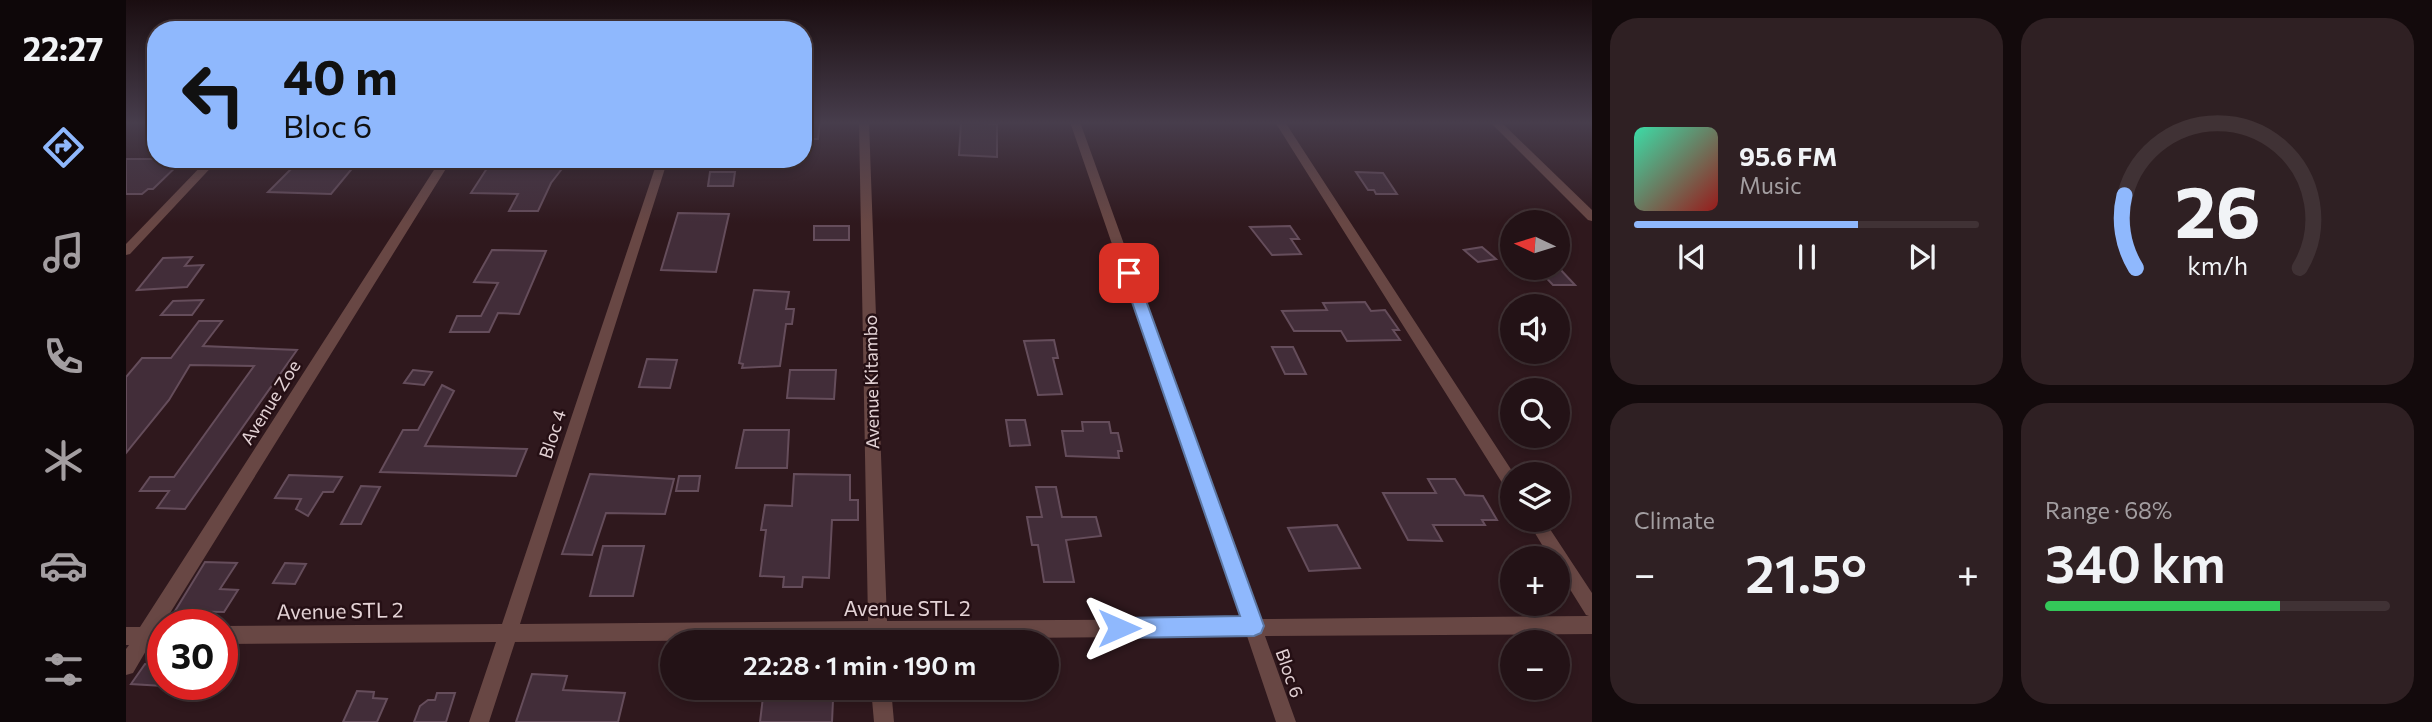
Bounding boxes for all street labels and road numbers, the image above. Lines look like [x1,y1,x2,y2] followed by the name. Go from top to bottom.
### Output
[859,315,883,449] street label: Avenue Kitambo
[235,356,305,448] street label: Avenue Zoe
[534,407,570,461] street label: Bloc 4
[843,595,971,620] street label: Avenue STL 2
[276,596,404,624] street label: Avenue STL 2
[1271,646,1309,700] street label: Bloc 6

